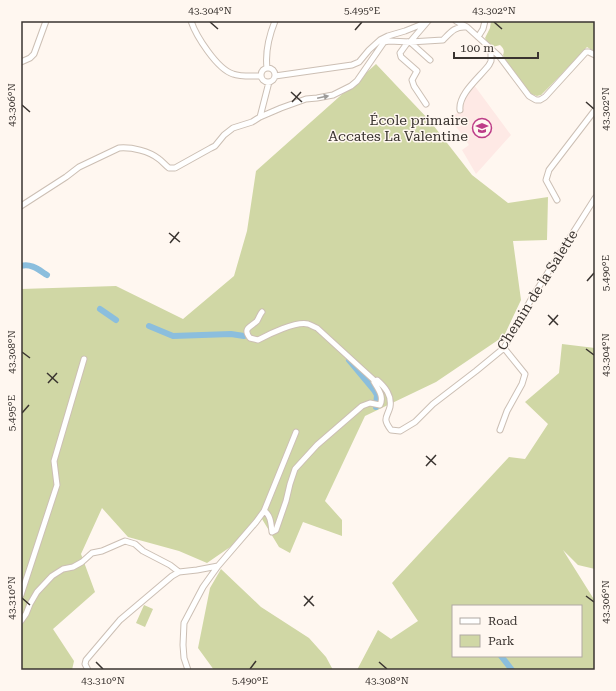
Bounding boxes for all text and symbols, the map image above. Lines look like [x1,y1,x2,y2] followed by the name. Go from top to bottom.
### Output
[188,5,232,16] text: 43.304°N
[344,5,380,16] text: 5.495°E
[472,5,516,16] text: 43.302°N
[454,34,538,60] scale bar
[460,41,494,55] text: 100 m
[6,83,17,127] text: 43.306°N
[600,87,611,131] text: 43.302°N
[317,93,330,99] one-way arrow
[328,112,468,144] place label: École primaire Accates La Valentine
[471,117,493,139] school or university icon: École primaire Accates La Valentine
[493,227,581,353] street label: Chemin de la Salette
[600,255,611,291] text: 5.490°E
[6,330,17,374] text: 43.308°N
[600,333,611,377] text: 43.304°N
[6,395,17,431] text: 5.495°E
[6,576,17,620] text: 43.310°N
[600,580,611,624] text: 43.306°N
[452,605,582,657] legend
[488,614,518,628] text: Road
[488,634,515,648] text: Park
[81,675,125,686] text: 43.310°N
[232,675,268,686] text: 5.490°E
[365,675,409,686] text: 43.308°N

